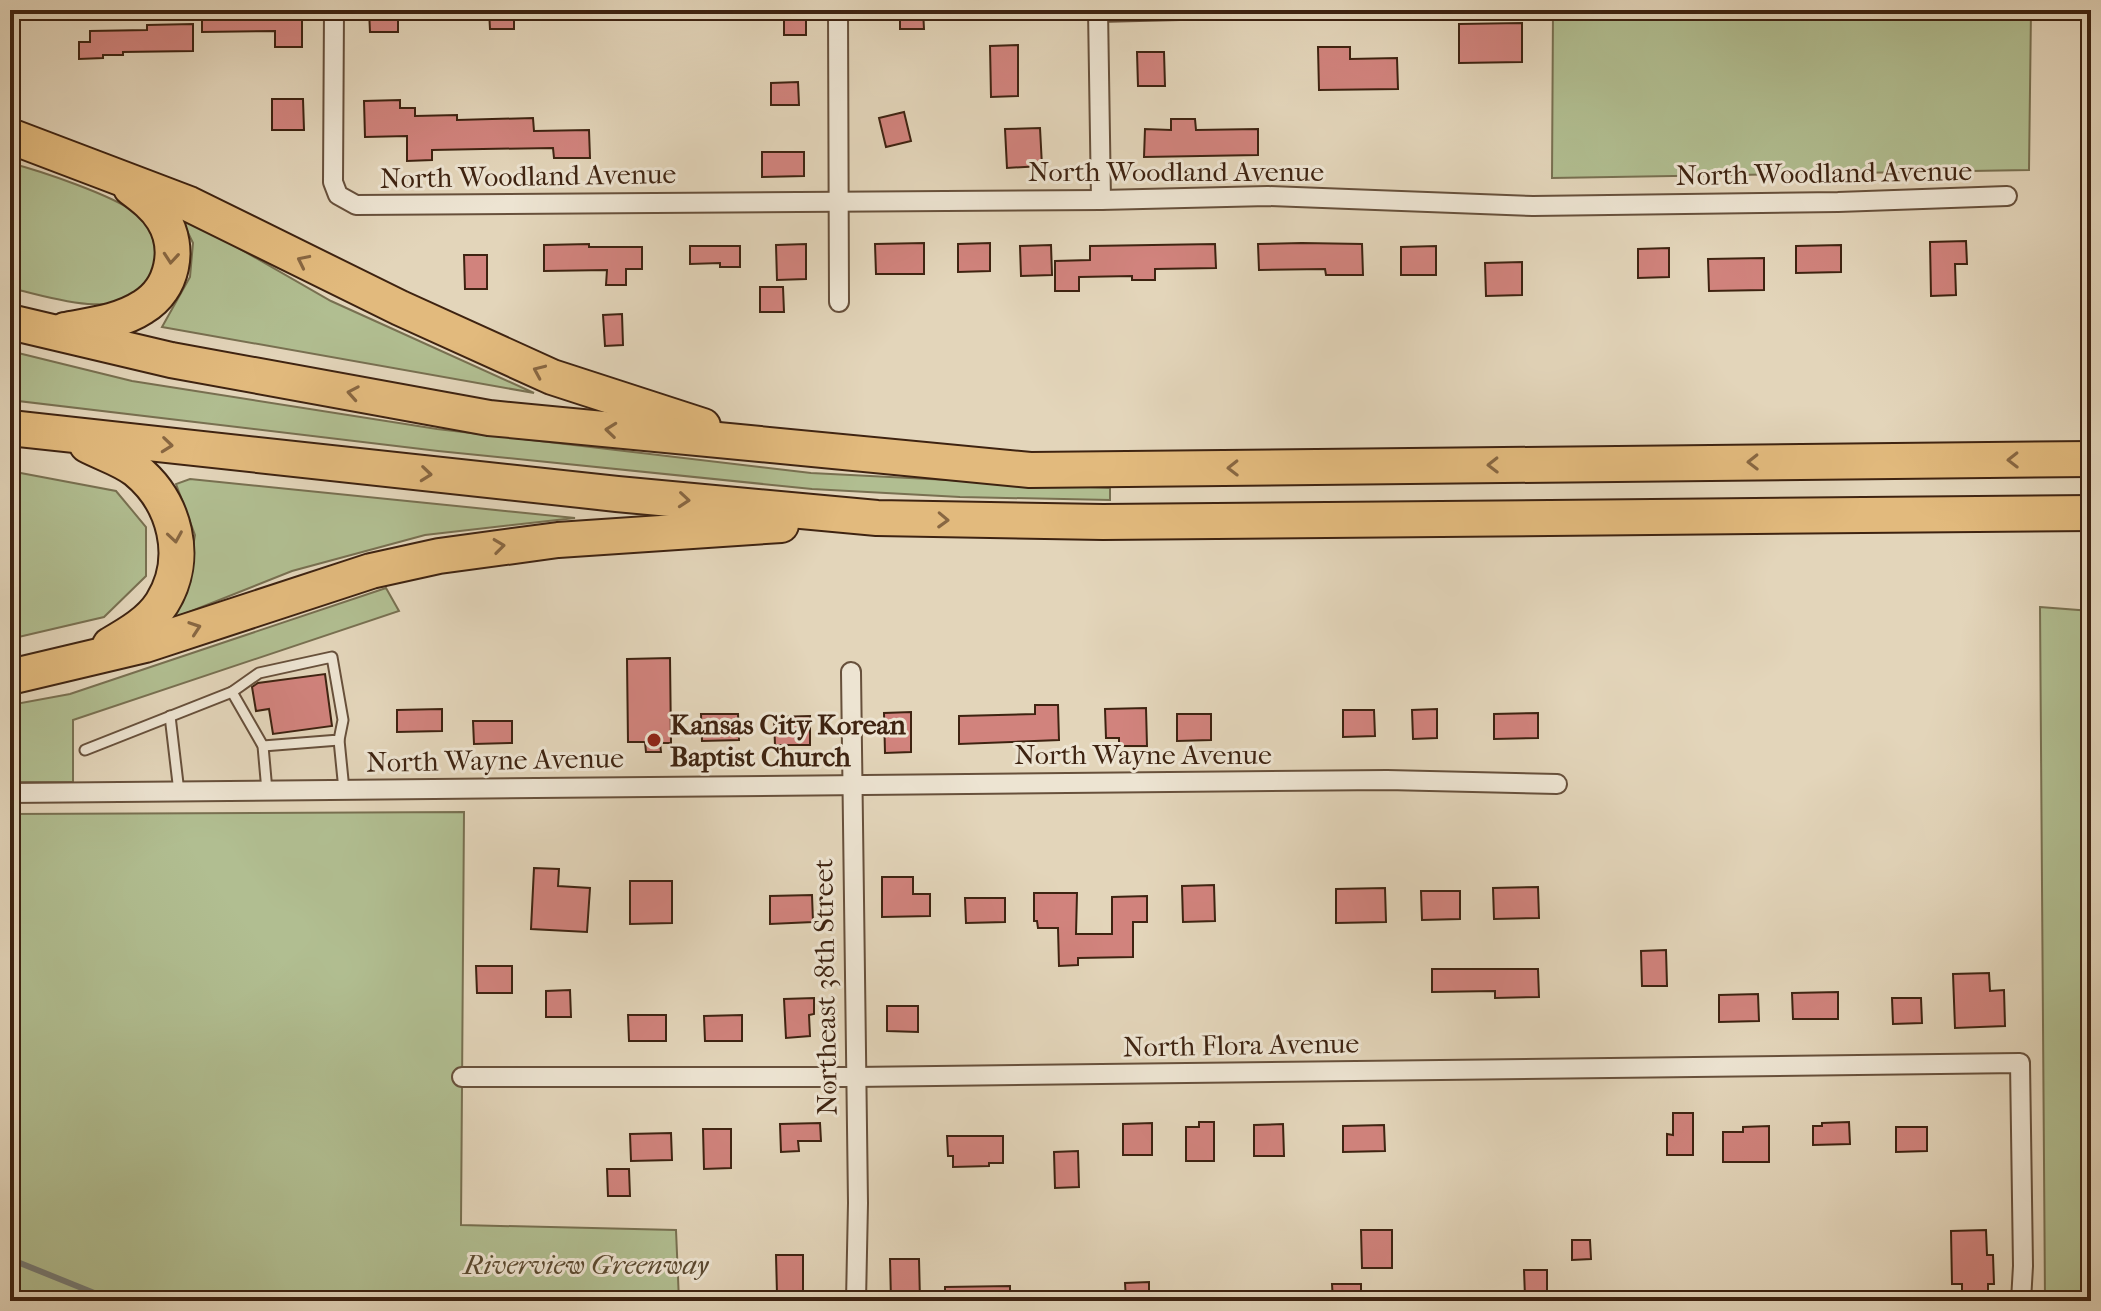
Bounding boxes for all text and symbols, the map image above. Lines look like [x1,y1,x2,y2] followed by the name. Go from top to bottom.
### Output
[1676,154,1973,192] street label: North Woodland Avenue
[1028,155,1324,188] street label: North Woodland Avenue
[380,157,677,195] street label: North Woodland Avenue
[163,252,180,265] one-way arrow
[297,255,312,270] one-way arrow
[533,365,547,381] one-way arrow
[347,386,360,403] one-way arrow
[604,422,617,439] one-way arrow
[161,437,174,454] one-way arrow
[2006,451,2019,469] one-way arrow
[1746,453,1759,471] one-way arrow
[1486,456,1499,474] one-way arrow
[1226,459,1239,476] one-way arrow
[420,465,433,482] one-way arrow
[678,492,691,509] one-way arrow
[938,511,950,528] one-way arrow
[166,530,183,543] one-way arrow
[492,538,506,555] one-way arrow
[187,622,201,638] one-way arrow
[670,708,907,773] place label: Kansas City Korean Baptist Church
[645,731,663,749] marker: Kansas City Korean Baptist Church
[1014,738,1272,771] street label: North Wayne Avenue
[366,741,624,779] street label: North Wayne Avenue
[806,858,844,1116] street label: Northeast 38th Street
[1122,1026,1360,1064] street label: North Flora Avenue
[461,1248,710,1281] park label: Riverview Greenway

